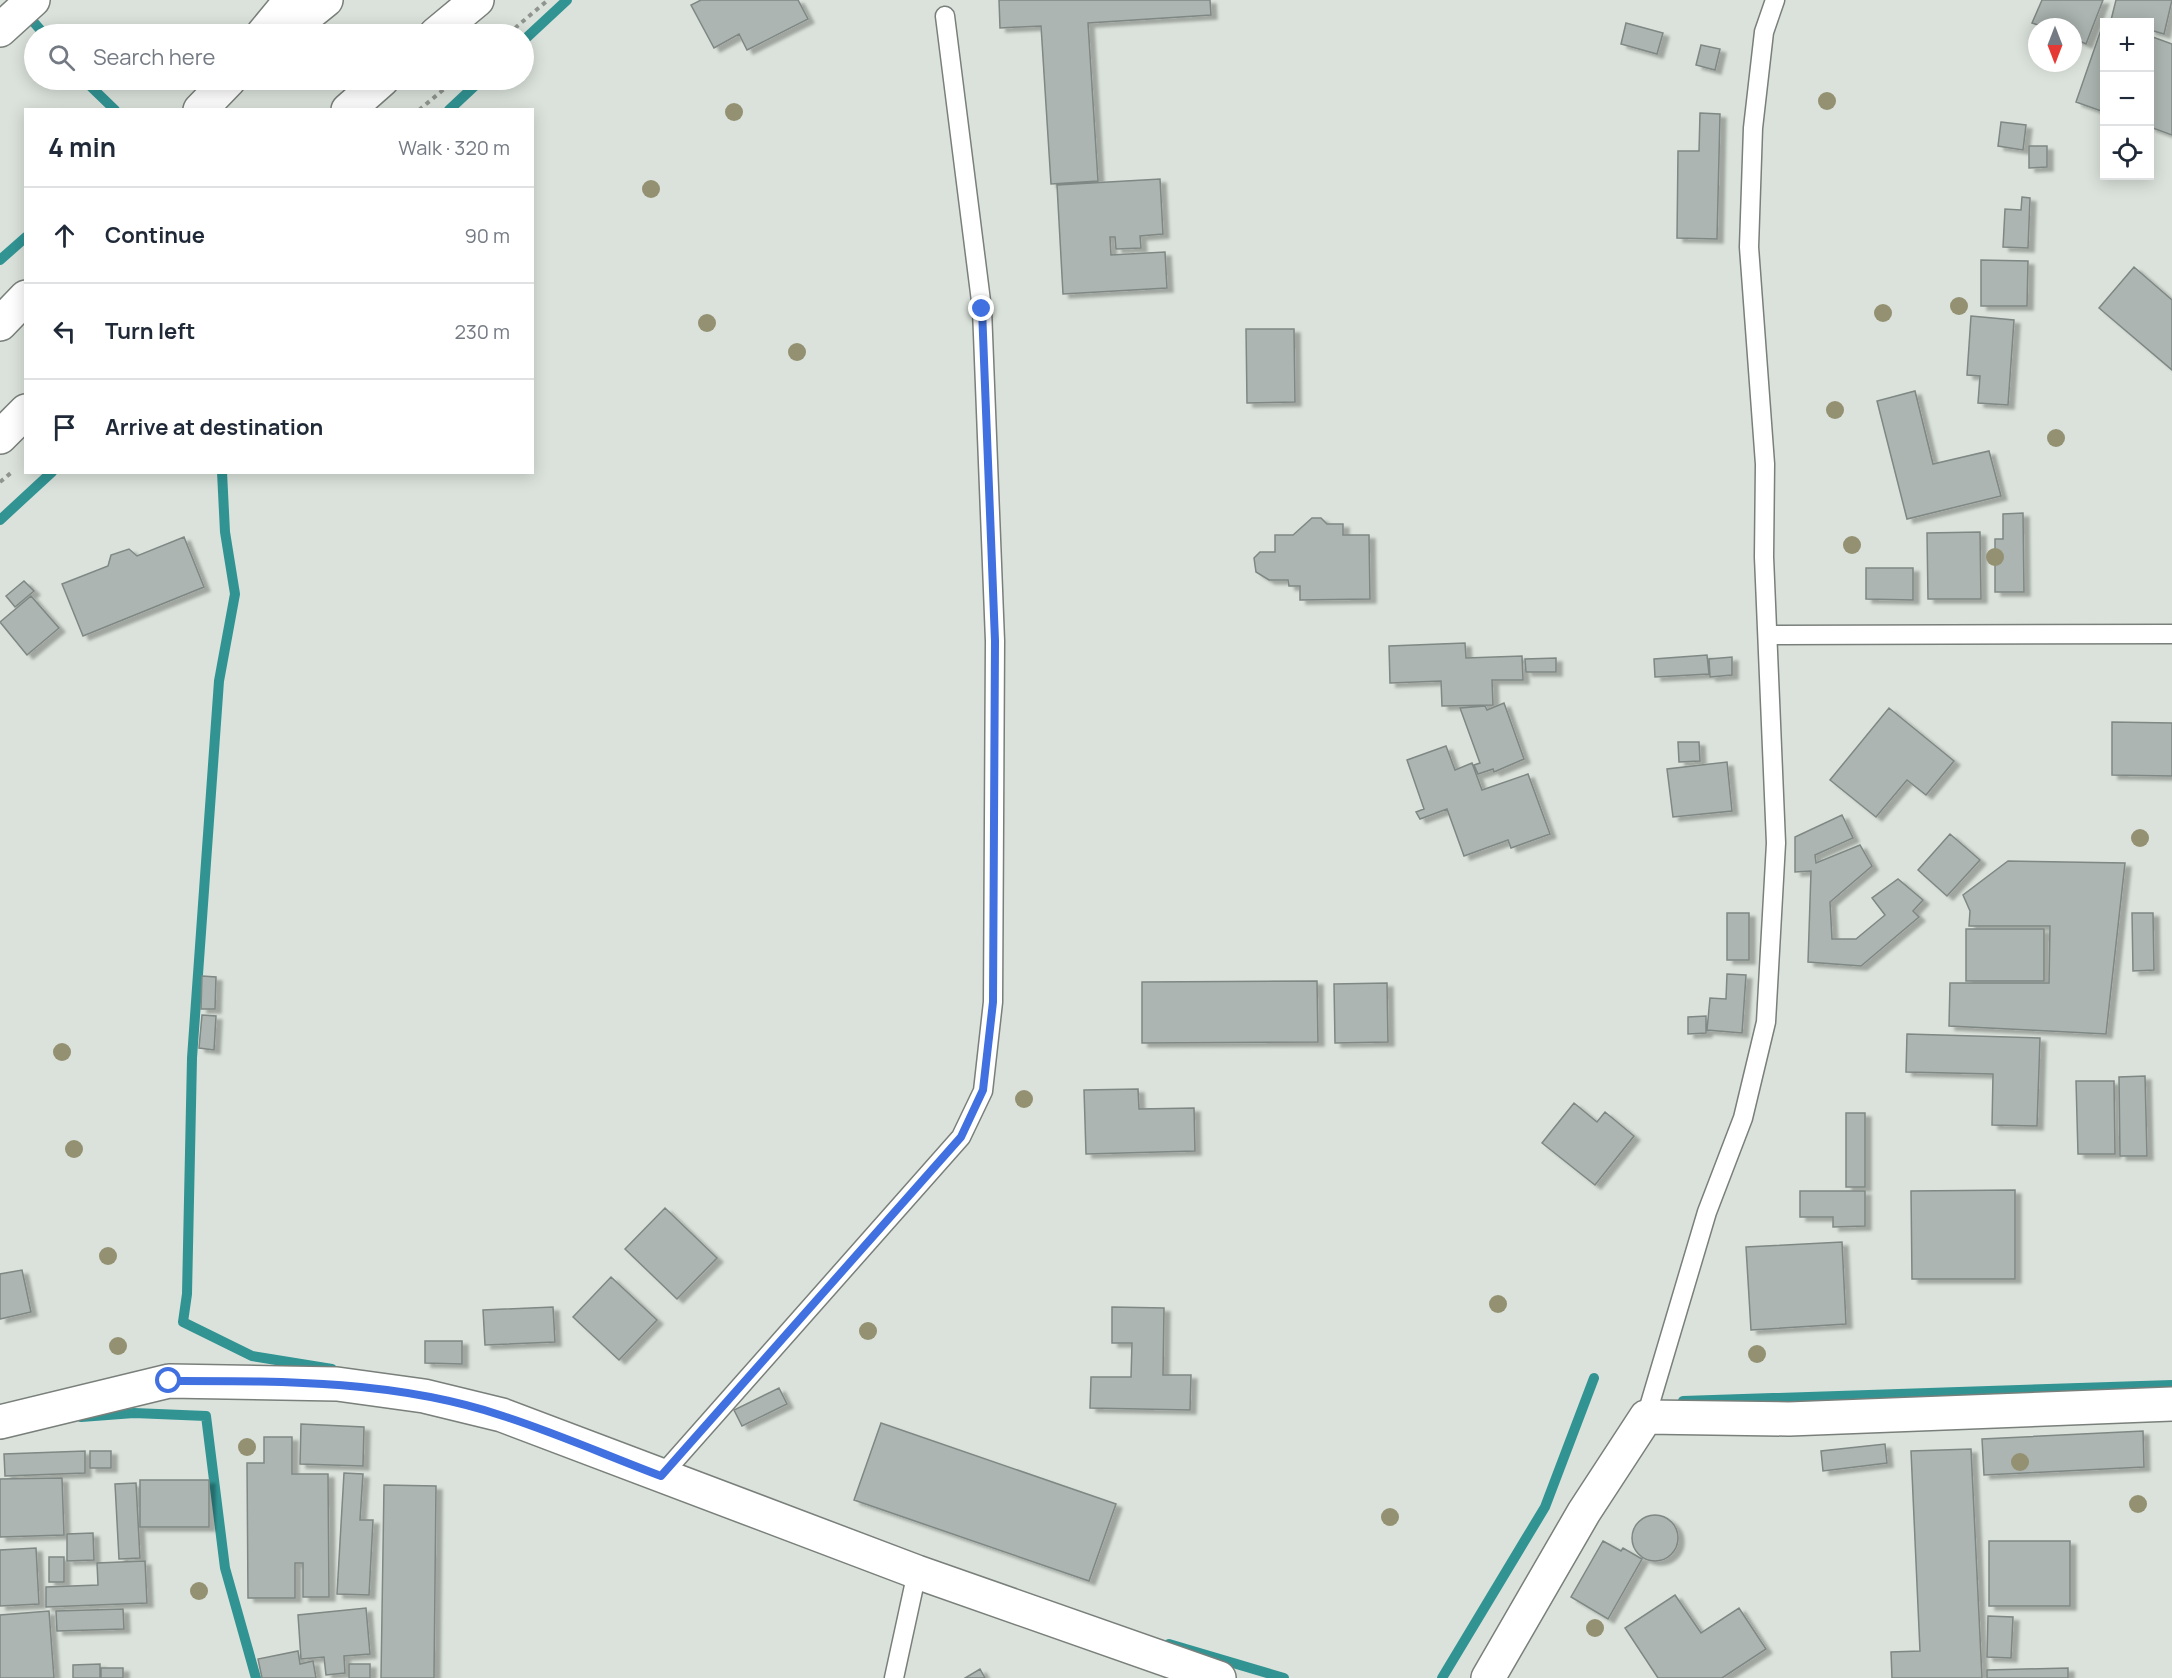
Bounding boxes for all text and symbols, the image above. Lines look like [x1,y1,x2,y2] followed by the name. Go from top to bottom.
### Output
[2028,18,2082,72] north arrow
[2100,18,2154,180] map controls
[2100,18,2154,72] button: +
[24,24,534,90] search box
[45,41,78,74] icon: search
[93,42,215,72] text: Search here
[2100,72,2154,126] button: −
[2100,126,2154,180] button: locate
[48,129,116,165] text: 4 min
[398,134,510,161] text: Walk · 320 m
[48,219,81,252] icon: ahead
[105,220,205,250] text: Continue
[464,222,510,249] text: 90 m
[968,295,994,321] route end
[48,315,81,348] icon: left
[105,316,195,346] text: Turn left
[454,318,510,345] text: 230 m
[48,411,81,444] icon: arrive
[105,412,323,442] text: Arrive at destination
[155,1367,181,1393] route start

